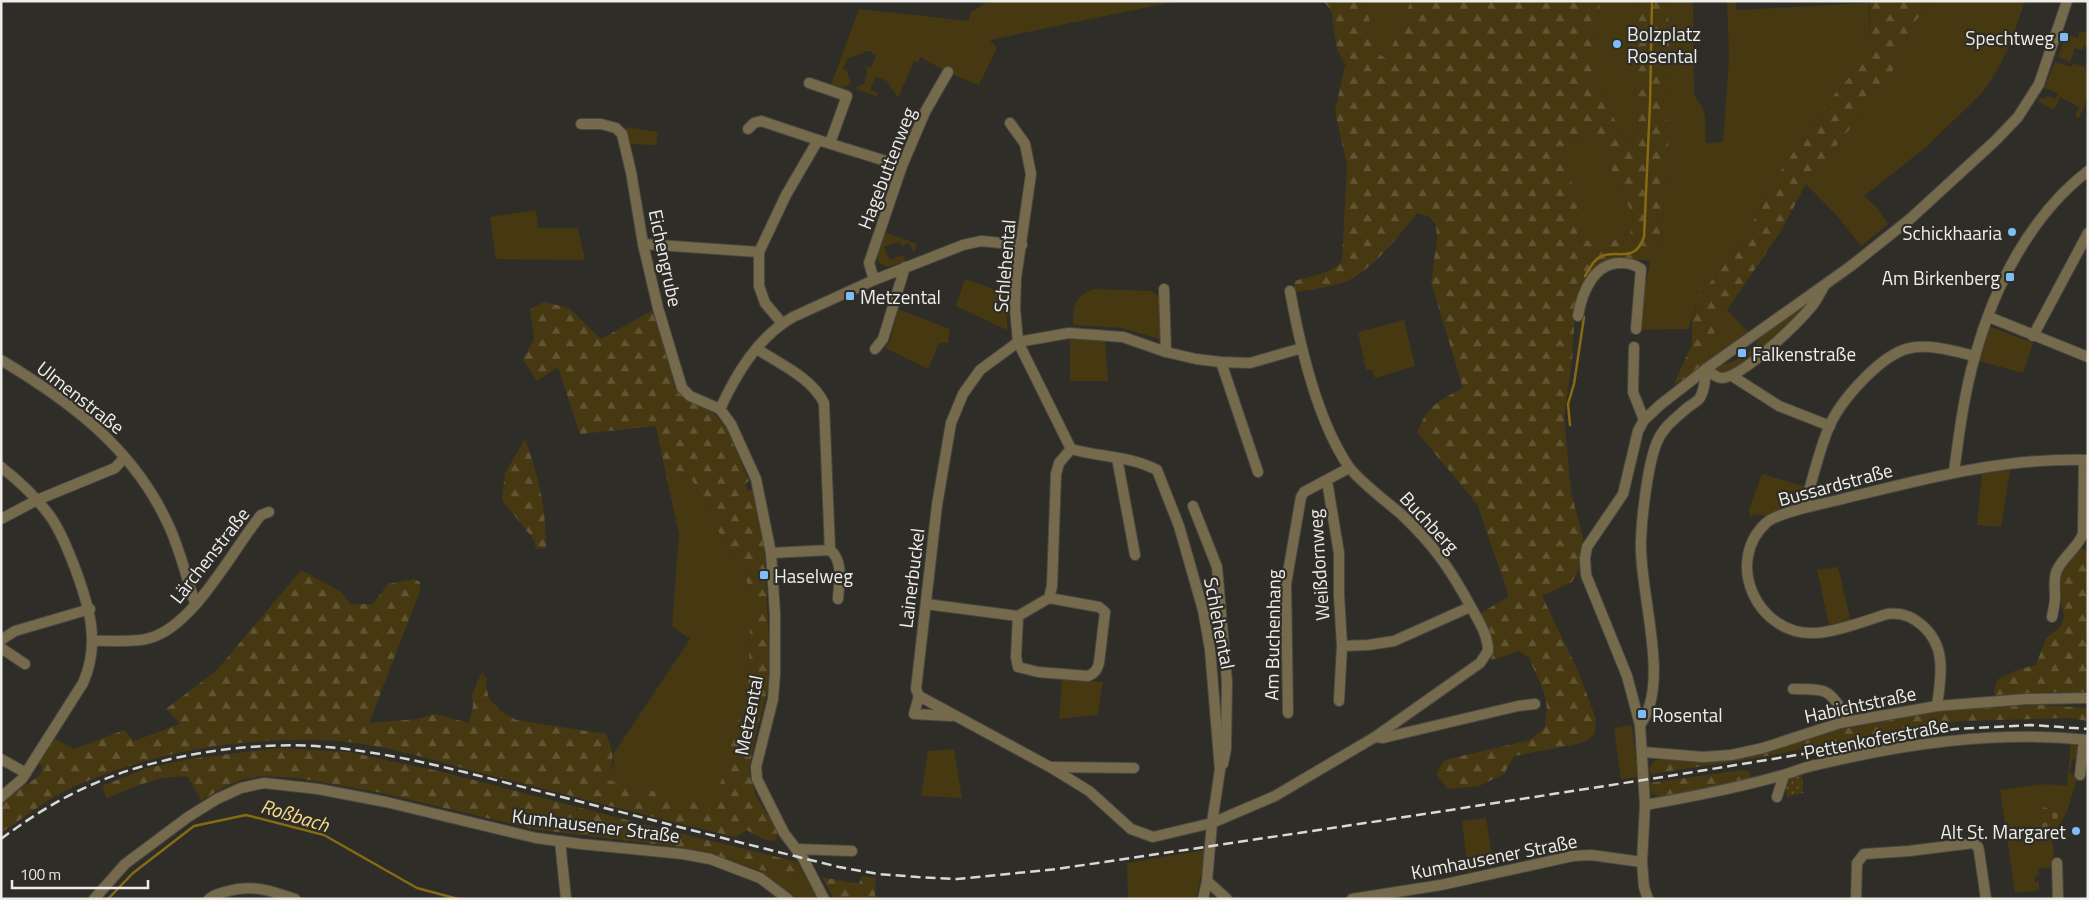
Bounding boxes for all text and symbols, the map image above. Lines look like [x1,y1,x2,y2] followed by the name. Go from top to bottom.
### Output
[1627,19,1701,70] place label: Bolzplatz Rosental
[1965,23,2054,52] place label: Spechtweg
[2058,31,2070,43] marker: Spechtweg
[1611,38,1623,50] marker: Bolzplatz Rosental
[849,103,923,233] street label: Hagebuttenweg
[642,207,690,309] street label: Eichengrube
[985,218,1023,314] street label: Schlehental
[1902,218,2002,247] place label: Schickhaaria
[2006,226,2018,238] marker: Schickhaaria
[1882,263,2000,292] place label: Am Birkenberg
[2004,271,2016,283] marker: Am Birkenberg
[860,282,941,311] place label: Metzental
[844,290,856,302] marker: Metzental
[1752,339,1856,368] place label: Falkenstraße
[1736,347,1748,359] marker: Falkenstraße
[31,353,131,441] street label: Ulmenstraße
[1775,455,1895,513] street label: Bussardstraße
[1393,484,1467,560] street label: Buchberg
[162,501,256,609] street label: Lärchenstraße
[1300,508,1336,622] street label: Weißdornweg
[890,526,932,630] street label: Lainerbuckel
[774,561,853,590] place label: Haselweg
[758,569,770,581] marker: Haselweg
[1256,569,1288,701] street label: Am Buchenhang
[1197,574,1243,672] street label: Schlehental
[726,672,770,758] street label: Metzental
[1801,678,1919,730] street label: Habichtstraße
[1652,700,1723,729] place label: Rosental
[1636,708,1648,720] marker: Rosental
[1801,710,1951,766] street label: Pettenkoferstraße
[257,790,334,840] water label: Roßbach
[510,800,682,850] street label: Kumhausener Straße
[1941,817,2066,846] place label: Alt St. Margaret
[2070,825,2082,837] marker: Alt St. Margaret
[1408,826,1580,886] street label: Kumhausener Straße
[12,858,149,890] scale bar
[20,863,61,886] text: 100 m

